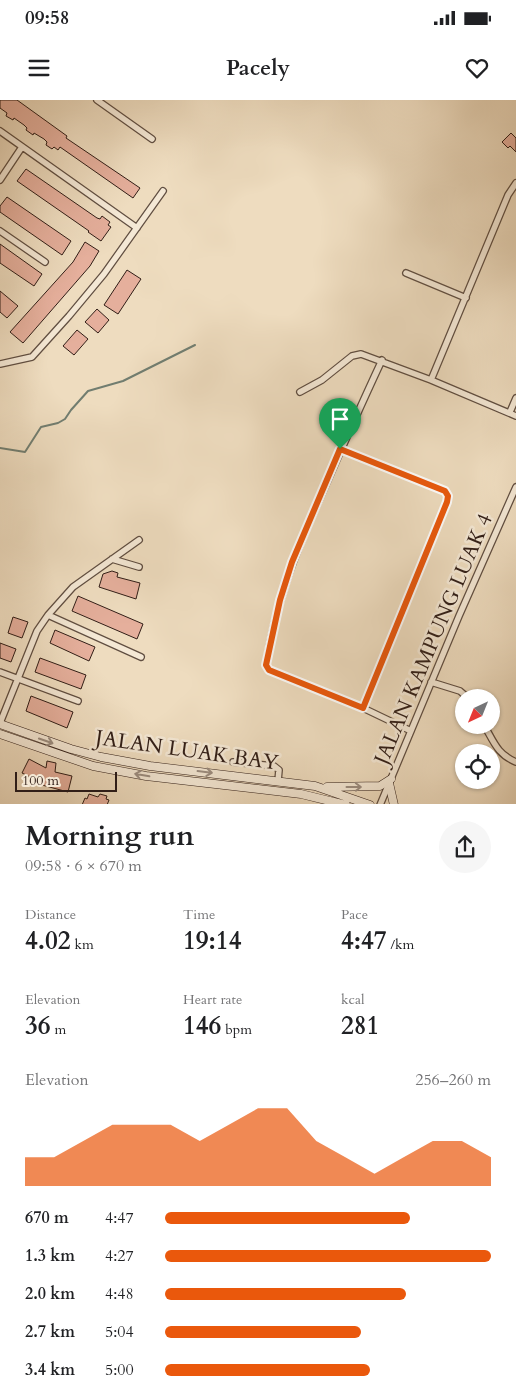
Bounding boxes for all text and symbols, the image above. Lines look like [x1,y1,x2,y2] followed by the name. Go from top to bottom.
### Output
[25,5,69,31] text: 09:58
[226,53,290,83] text: Pacely
[25,54,53,82] icon: menu
[463,54,491,82] icon: heart
[319,398,361,449] pin
[326,405,354,433] icon: arrive
[366,509,500,772] street label: JALAN KAMPUNG LUAK 4
[455,689,500,734] north arrow
[455,689,500,789] map controls
[91,723,280,778] street label: JALAN LUAK BAY
[38,737,53,746] one-way arrow
[455,744,500,789] button: locate
[197,767,213,777] one-way arrow
[15,769,118,793] scale bar
[135,769,151,779] one-way arrow
[22,771,59,790] text: 100 m
[346,782,362,792] one-way arrow
[25,817,194,855] text: Morning run
[439,821,491,873] button: share
[25,855,142,877] text: 09:58 · 6 × 670 m
[25,905,76,924] text: Distance
[183,905,215,924] text: Time
[341,905,368,924] text: Pace
[25,924,71,958] text: 4.02
[183,924,241,958] text: 19:14
[341,924,387,958] text: 4:47
[71,935,94,954] text: km
[387,935,414,954] text: /km
[25,990,81,1009] text: Elevation
[183,990,242,1009] text: Heart rate
[341,990,365,1009] text: kcal
[25,1009,51,1043] text: 36
[183,1009,221,1043] text: 146
[341,1009,379,1043] text: 281
[51,1020,66,1039] text: m
[221,1020,252,1039] text: bpm
[25,1069,89,1091] text: Elevation
[415,1069,491,1091] text: 256–260 m
[25,1207,69,1229] text: 670 m
[105,1207,134,1229] text: 4:47
[25,1245,75,1267] text: 1.3 km
[105,1245,134,1267] text: 4:27
[25,1283,75,1305] text: 2.0 km
[105,1283,134,1305] text: 4:48
[25,1321,75,1343] text: 2.7 km
[105,1321,134,1343] text: 5:04
[25,1359,75,1381] text: 3.4 km
[105,1359,134,1381] text: 5:00

